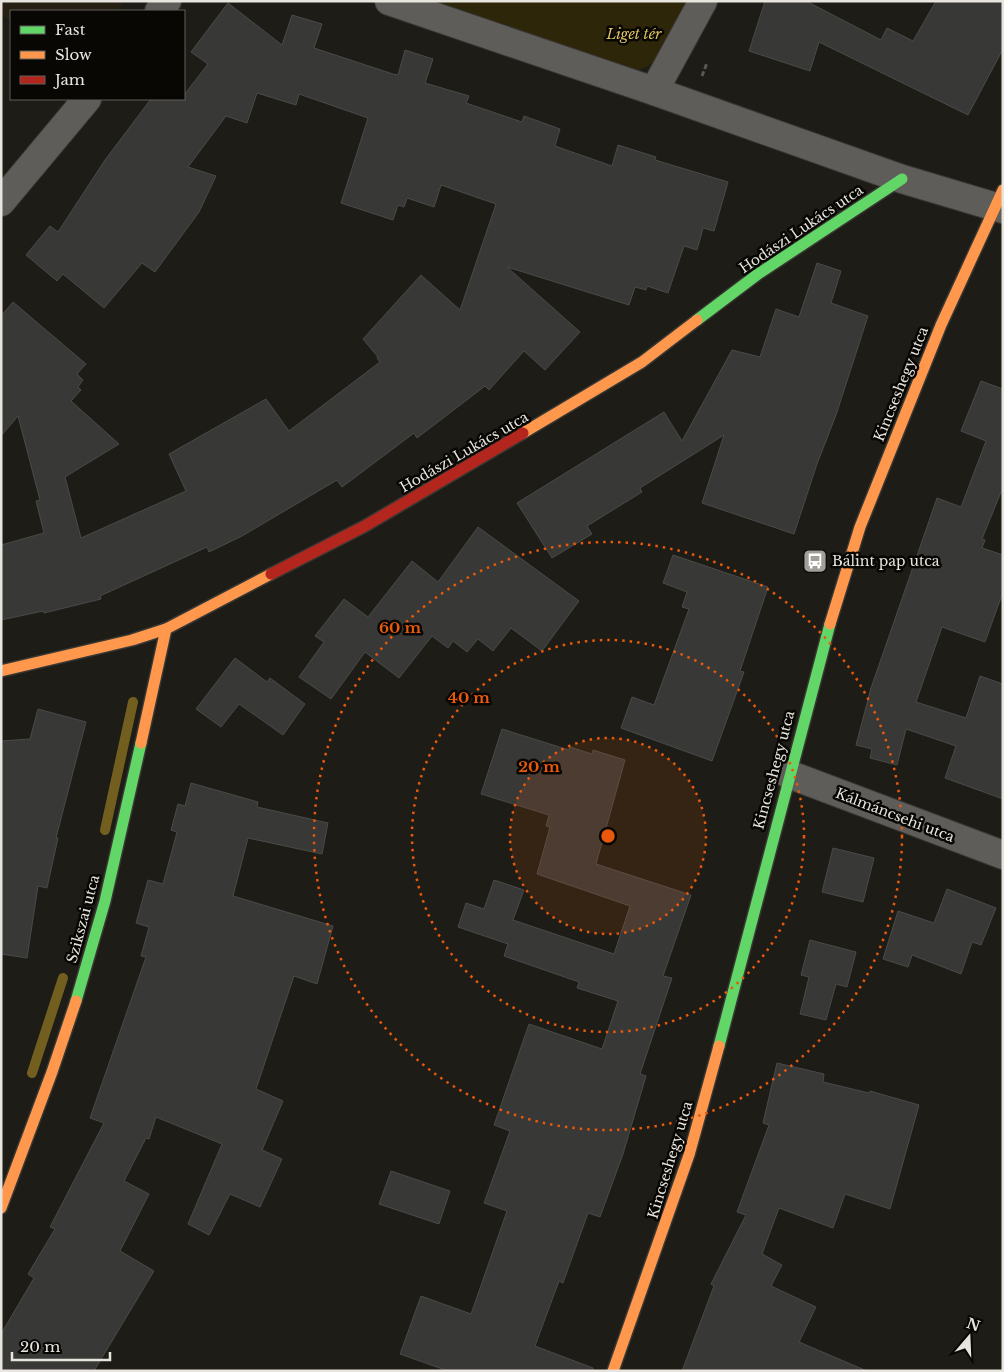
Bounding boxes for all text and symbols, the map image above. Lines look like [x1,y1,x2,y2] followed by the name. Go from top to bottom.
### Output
[10,10,185,100] legend
[55,20,86,39] text: Fast
[605,25,662,43] park label: Liget tér
[55,45,92,64] text: Slow
[53,70,85,89] text: Jam
[736,181,867,277] street label: Hodászi Lukács utca
[870,324,932,444] street label: Kincseshegy utca
[396,408,532,496] street label: Hodászi Lukács utca
[802,548,828,574] bus stop icon: Bálint pap utca
[832,552,940,570] place label: Bálint pap utca
[379,618,421,637] text: 60 m
[448,688,490,707] text: 40 m
[750,708,799,831] street label: Kincseshegy utca
[518,757,560,776] text: 20 m
[833,784,957,846] street label: Kálmáncsehi utca
[599,827,617,845] centre of rings
[63,873,103,965] street label: Szikszai utca
[644,1099,697,1221] street label: Kincseshegy utca
[944,1312,994,1362] north arrow
[964,1314,982,1335] text: N
[12,1330,110,1362] scale bar
[20,1337,60,1356] text: 20 m

